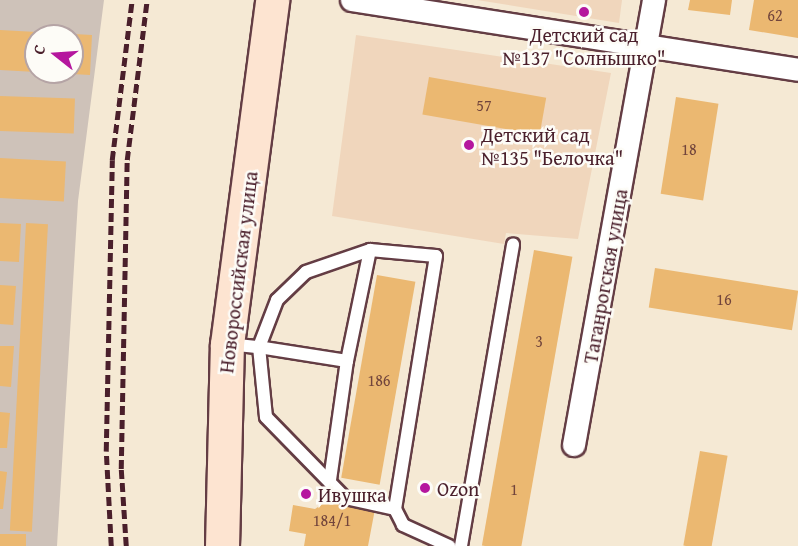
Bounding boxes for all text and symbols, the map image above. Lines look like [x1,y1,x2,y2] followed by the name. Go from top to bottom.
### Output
[577,5,591,19] marker: Детский сад №137 "Солнышко"
[767,5,783,25] house number: 62
[502,22,666,69] place label: Детский сад №137 "Солнышко"
[24,24,84,84] north arrow
[26,41,51,57] text: С
[476,95,492,115] house number: 57
[481,122,623,169] place label: Детский сад №135 "Белочка"
[462,138,476,152] marker: Детский сад №135 "Белочка"
[681,139,697,159] house number: 18
[214,170,262,374] street label: Новороссийская улица
[578,187,632,365] street label: Таганрогская улица
[716,289,732,309] house number: 16
[535,331,543,351] house number: 3
[367,370,391,390] house number: 186
[437,476,479,500] place label: Ozon
[510,479,518,499] house number: 1
[418,481,432,495] marker: Ozon
[318,482,387,506] place label: Ивушка
[299,487,313,501] marker: Ивушка
[313,510,351,530] house number: 184/1

